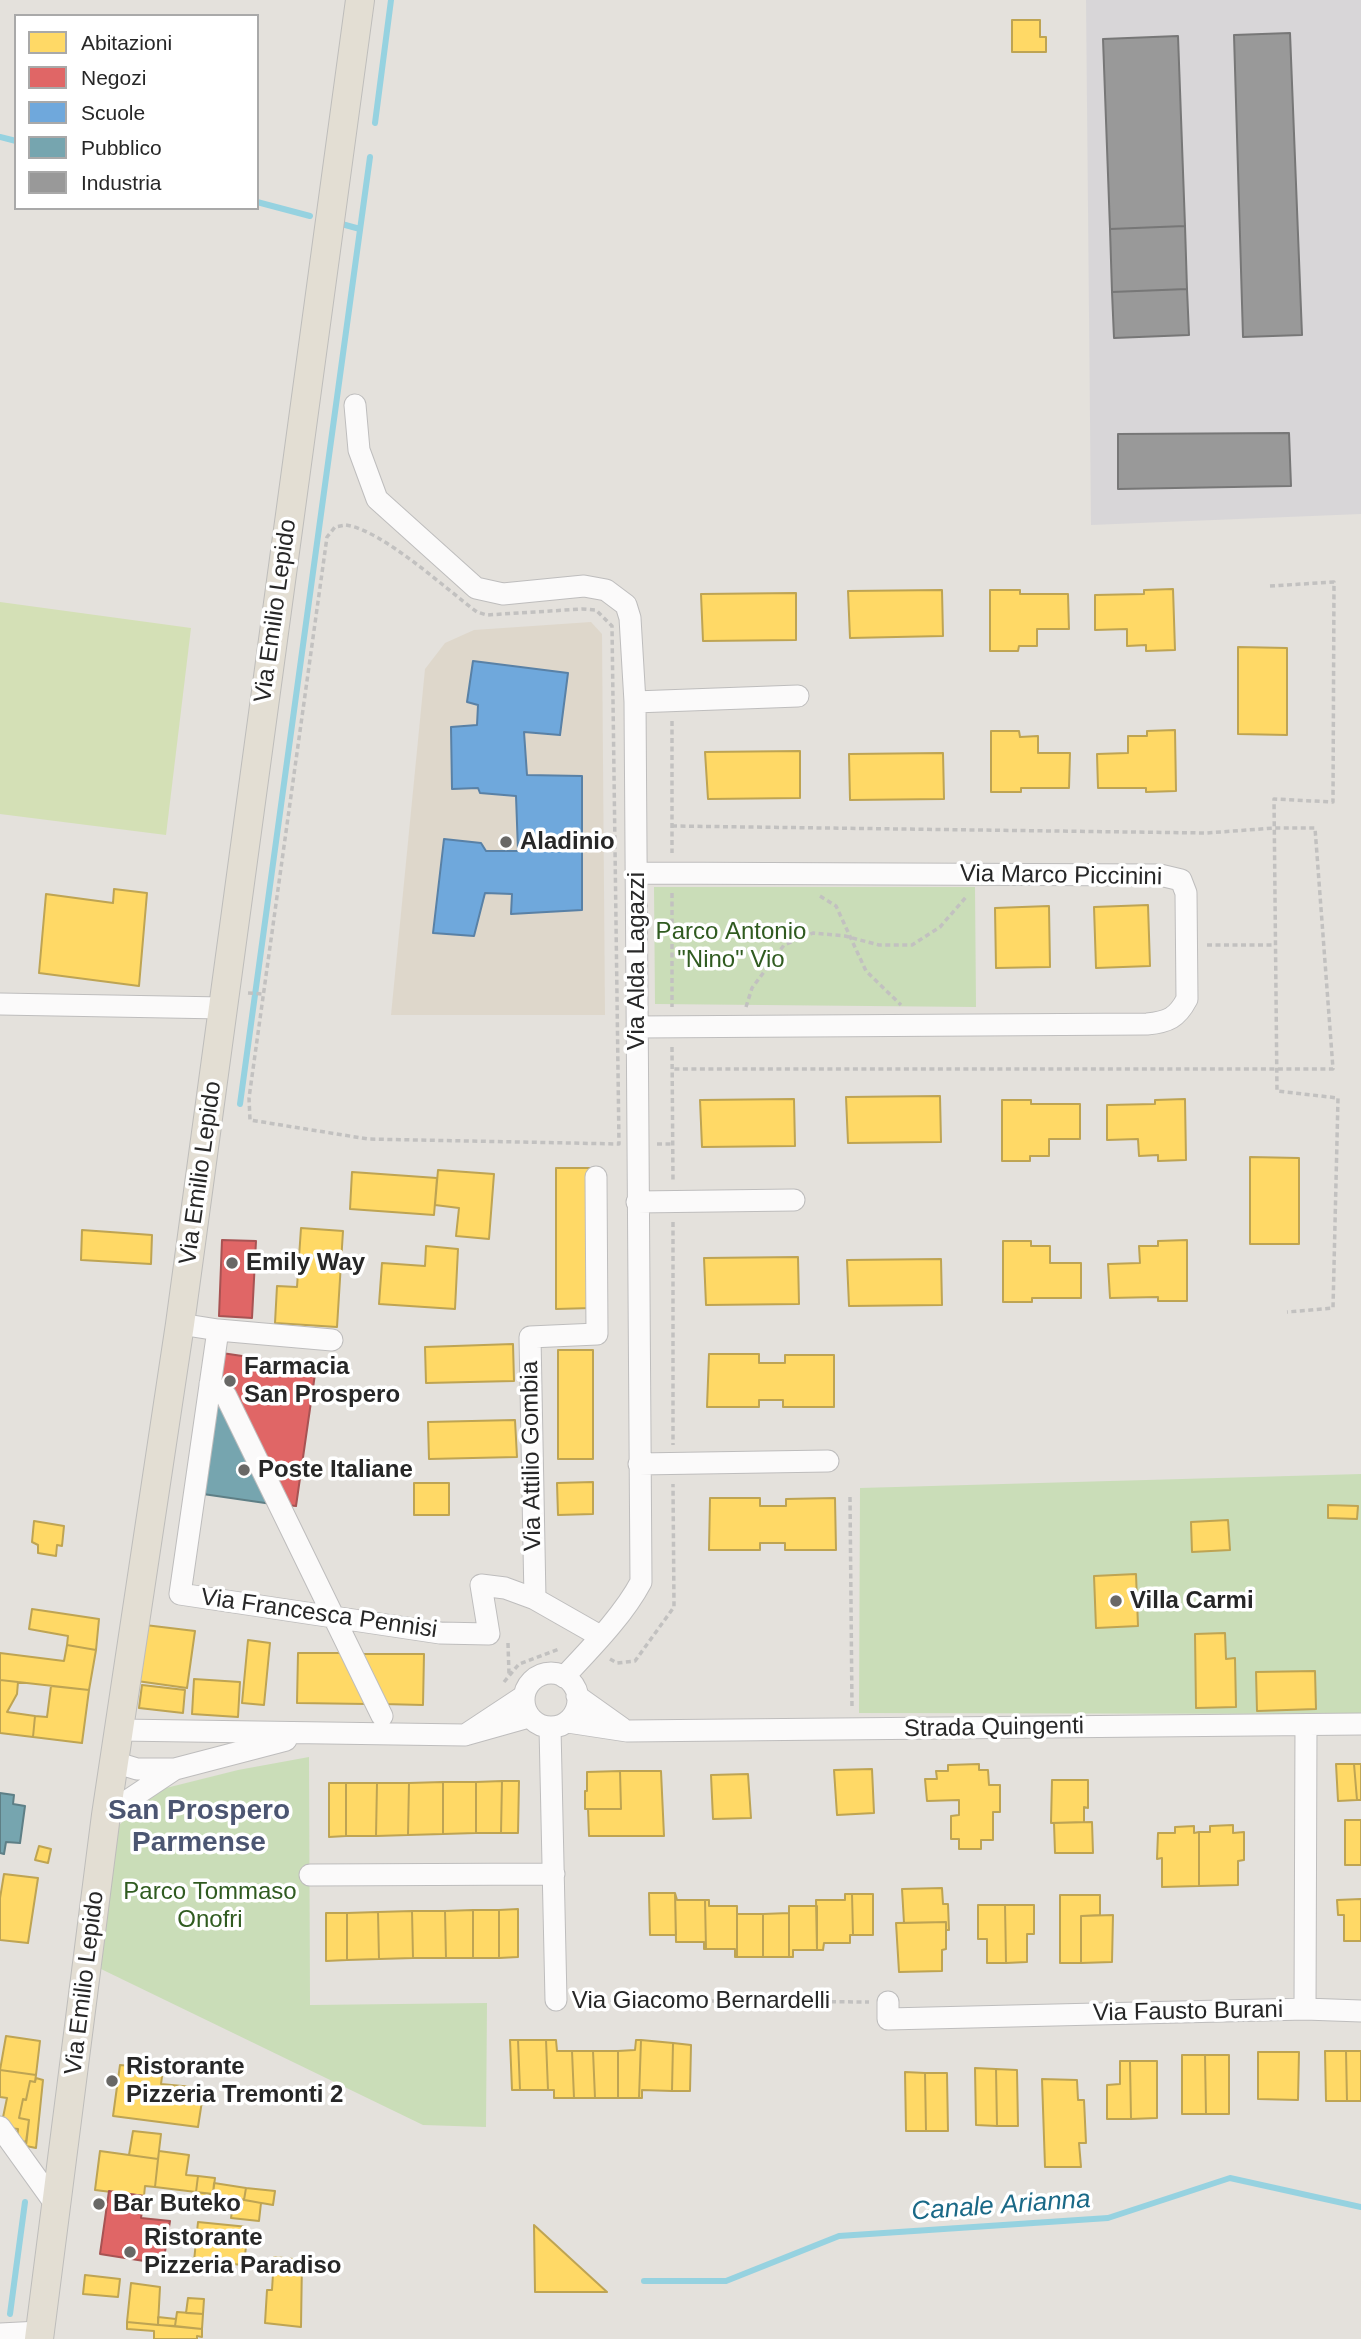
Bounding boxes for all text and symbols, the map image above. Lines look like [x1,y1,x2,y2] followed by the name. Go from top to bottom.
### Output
[14,14,259,210] legend
[81,31,172,54] text: Abitazioni
[81,66,146,89] text: Negozi
[81,101,145,124] text: Scuole
[81,136,162,159] text: Pubblico
[81,171,162,194] text: Industria
[249,517,303,705] street label: Via Emilio Lepido
[520,828,615,856] place label: Aladinio
[498,834,514,850] marker: Aladinio
[960,860,1162,892] street label: Via Marco Piccinini
[623,872,651,1050] street label: Via Alda Lagazzi
[656,918,806,974] park label: Parco Antonio "Nino" Vio
[174,1079,228,1267] street label: Via Emilio Lepido
[246,1249,365,1277] place label: Emily Way
[224,1255,240,1271] marker: Emily Way
[244,1353,400,1409] place label: Farmacia San Prospero
[516,1361,548,1551] street label: Via Attilio Gombia
[222,1373,238,1389] marker: Farmacia San Prospero
[258,1456,413,1484] place label: Poste Italiane
[236,1462,252,1478] marker: Poste Italiane
[199,1583,439,1645] street label: Via Francesca Pennisi
[1130,1587,1254,1615] place label: Villa Carmi
[1108,1593,1124,1609] marker: Villa Carmi
[904,1712,1084,1744] street label: Strada Quingenti
[108,1794,290,1860] district label: San Prospero Parmense
[123,1878,297,1934] park label: Parco Tommaso Onofri
[59,1889,111,2077] street label: Via Emilio Lepido
[572,1987,830,2015] street label: Via Giacomo Bernardelli
[1093,1996,1283,2028] street label: Via Fausto Burani
[126,2053,343,2109] place label: Ristorante Pizzeria Tremonti 2
[104,2073,120,2089] marker: Ristorante Pizzeria Tremonti 2
[911,2184,1091,2228] water label: Canale Arianna
[113,2190,241,2218] place label: Bar Buteko
[91,2196,107,2212] marker: Bar Buteko
[144,2224,341,2280] place label: Ristorante Pizzeria Paradiso
[122,2244,138,2260] marker: Ristorante Pizzeria Paradiso

